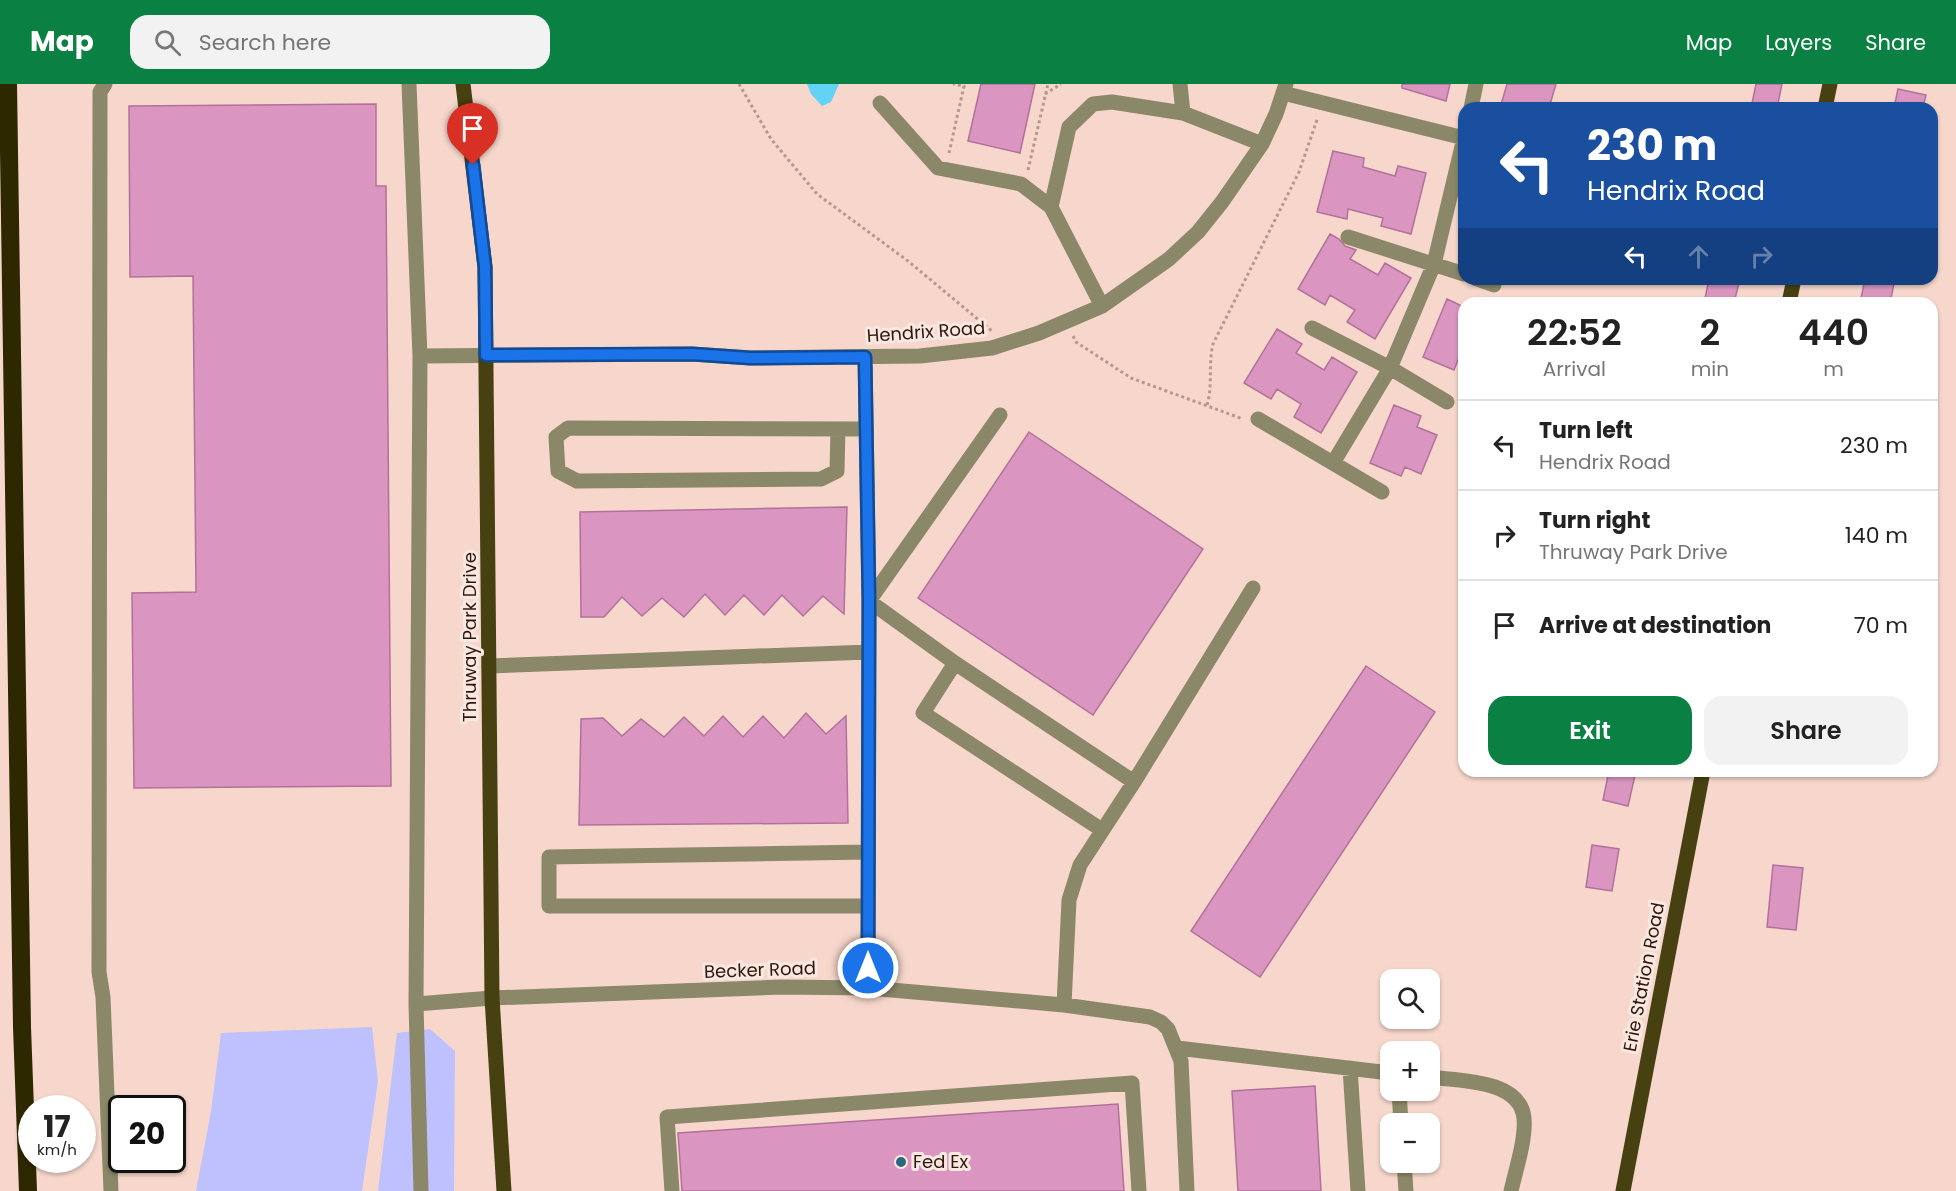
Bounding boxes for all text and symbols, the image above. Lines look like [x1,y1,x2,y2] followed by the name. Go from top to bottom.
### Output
[130,15,550,69] search box
[30,22,94,61] text: Map
[151,26,184,59] icon: search
[199,27,331,58] text: Search here
[1686,28,1732,57] text: Map
[1765,28,1832,57] text: Layers
[1865,28,1926,57] text: Share
[447,103,498,165] pin
[456,112,489,145] icon: arrive
[1587,116,1717,175] text: 230 m
[1488,126,1566,204] icon: left
[1587,172,1765,209] text: Hendrix Road
[1619,240,1652,273] icon: left
[1682,240,1715,273] icon: ahead
[1745,240,1778,273] icon: right
[1527,307,1622,358] text: 22:52
[1700,307,1720,358] text: 2
[1798,307,1869,358] text: 440
[866,315,986,348] street label: Hendrix Road
[1543,355,1606,383] text: Arrival
[1691,355,1729,383] text: min
[1823,355,1844,383] text: m
[1539,415,1633,446] text: Turn left
[1488,429,1521,462] icon: left
[1840,430,1908,461] text: 230 m
[1539,448,1671,476] text: Hendrix Road
[1539,505,1650,536] text: Turn right
[1488,519,1521,552] icon: right
[1845,520,1908,551] text: 140 m
[1539,538,1728,566] text: Thruway Park Drive
[457,552,482,722] street label: Thruway Park Drive
[1488,609,1521,642] icon: arrive
[1539,610,1771,641] text: Arrive at destination
[1854,610,1908,641] text: 70 m
[1488,696,1692,765] button: Exit
[1704,696,1908,765] button: Share
[1617,900,1670,1054] street label: Erie Station Road
[836,936,900,1000] position arrow
[704,955,816,984] street label: Becker Road
[1380,969,1440,1173] map controls
[1380,969,1440,1029] button: search
[1380,1041,1440,1101] button: +
[108,1095,186,1173] speed limit sign: 20
[43,1105,71,1148] text: 17
[1380,1113,1440,1173] button: −
[37,1139,77,1160] text: km/h
[913,1149,968,1174] place label: Fed Ex
[894,1155,908,1169] marker: Fed Ex

